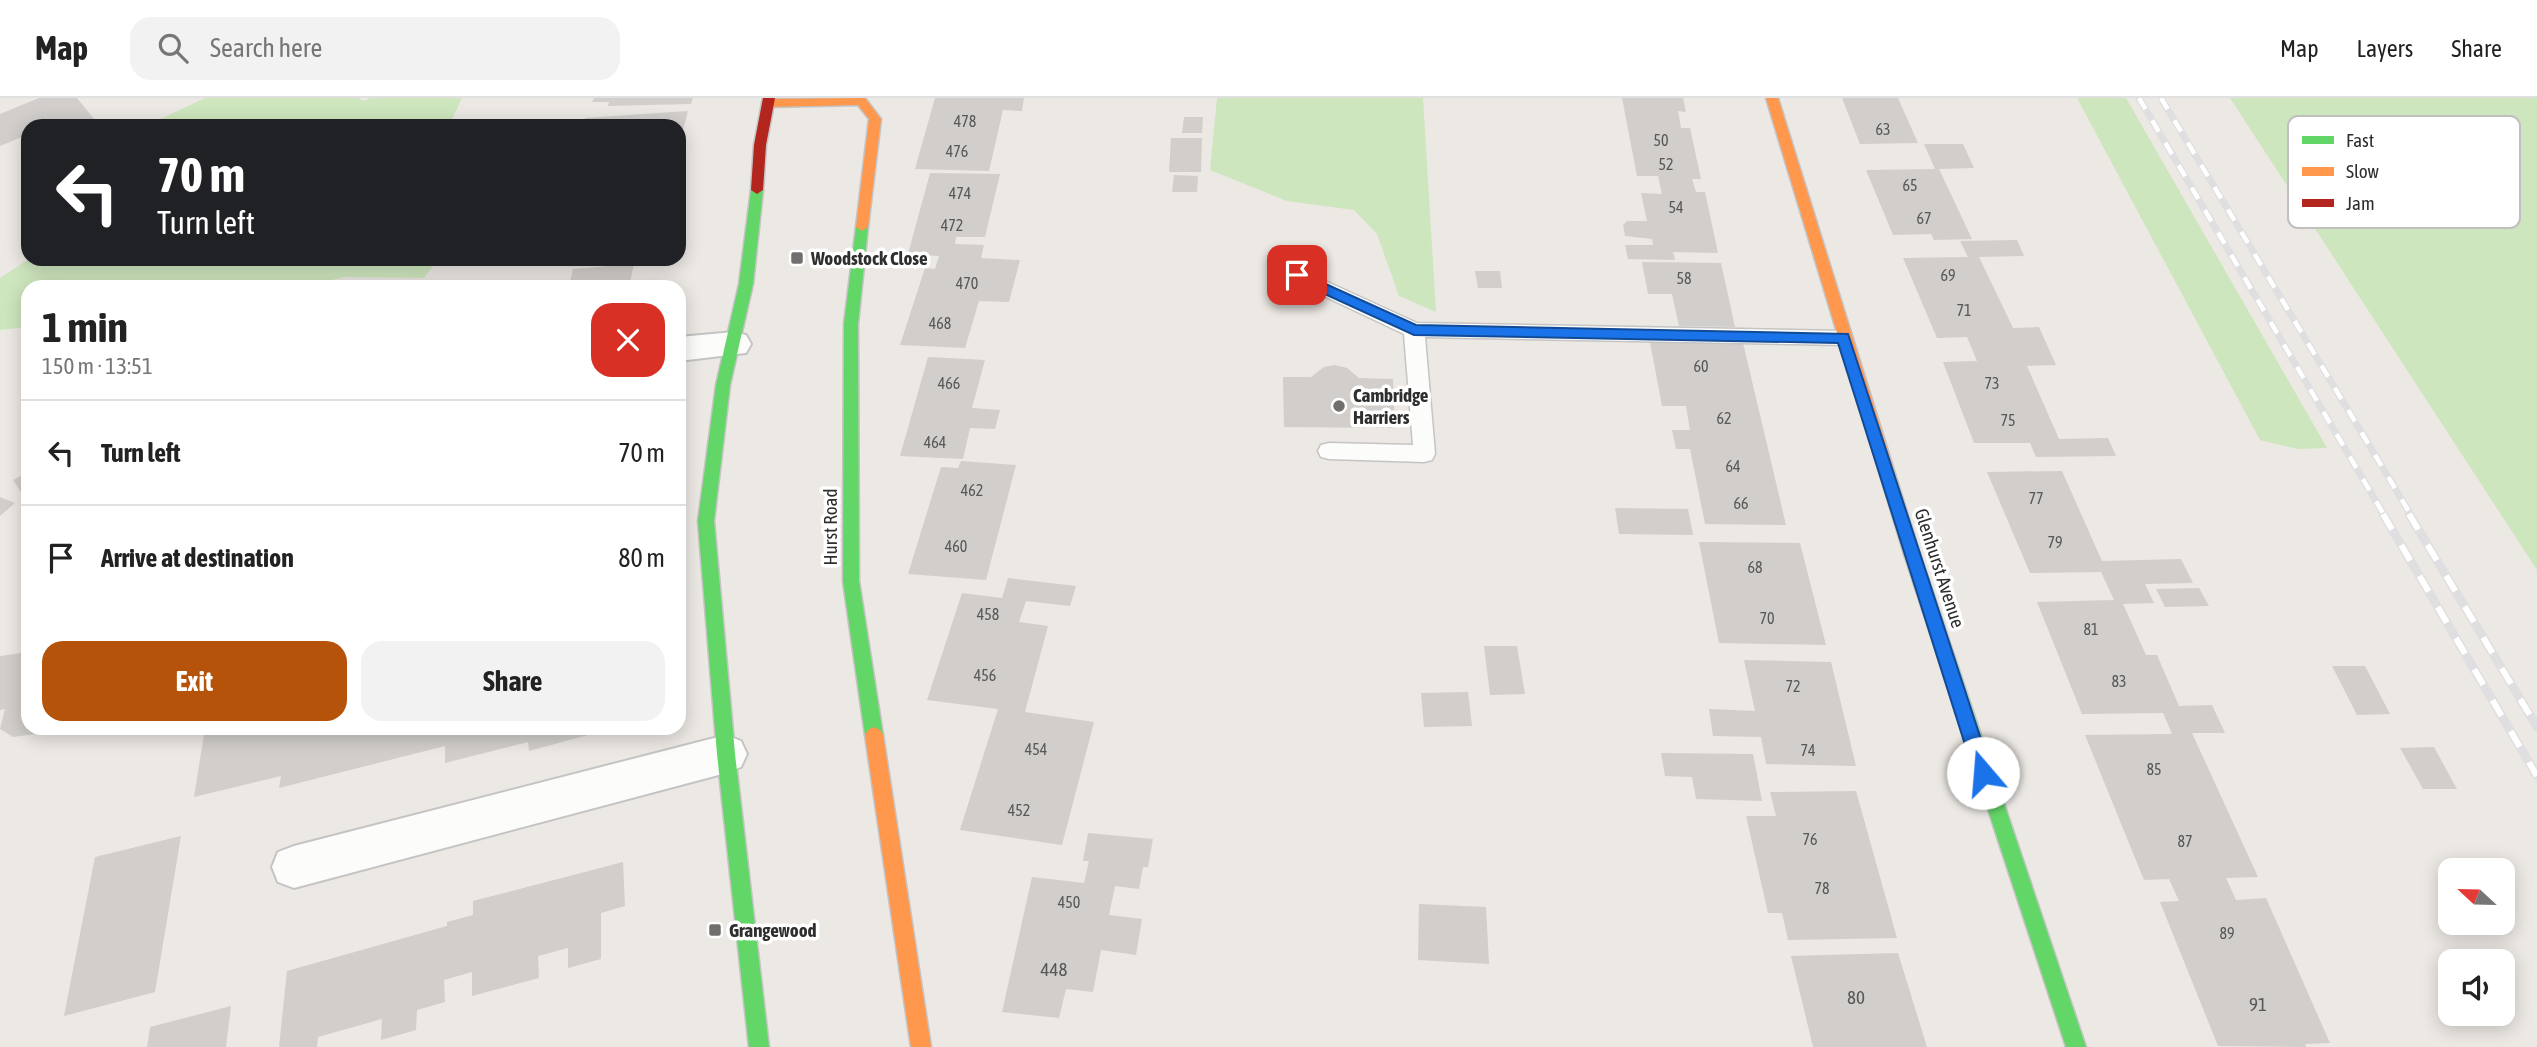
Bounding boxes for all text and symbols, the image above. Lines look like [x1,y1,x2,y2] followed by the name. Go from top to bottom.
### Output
[130,17,620,80] search box
[35,29,88,67] text: Map
[154,29,192,67] icon: search
[210,33,322,63] text: Search here
[2280,35,2319,62] text: Map
[2357,35,2413,62] text: Layers
[2451,35,2502,62] text: Share
[954,112,976,130] house number: 478
[2288,116,2520,228] legend
[1875,120,1891,138] house number: 63
[2346,129,2374,151] text: Fast
[1653,131,1669,149] house number: 50
[946,142,968,160] house number: 476
[157,146,245,202] text: 70 m
[42,147,133,238] icon: left
[1658,155,1674,173] house number: 52
[2346,160,2380,182] text: Slow
[1902,176,1918,194] house number: 65
[949,184,971,202] house number: 474
[2346,192,2375,214] text: Jam
[1668,198,1684,216] house number: 54
[157,204,255,241] text: Turn left
[1916,209,1932,227] house number: 67
[941,216,963,234] house number: 472
[1267,245,1327,305] pin
[810,247,928,269] place label: Woodstock Close
[789,250,805,266] marker: Woodstock Close
[1278,256,1316,294] icon: arrive
[1940,266,1956,284] house number: 69
[1676,269,1692,287] house number: 58
[956,274,978,292] house number: 470
[1956,301,1972,319] house number: 71
[42,303,128,351] text: 1 min
[591,303,665,377] button: close
[929,314,951,332] house number: 468
[42,353,153,379] text: 150 m · 13:51
[1693,357,1709,375] house number: 60
[938,374,960,392] house number: 466
[1984,374,2000,392] house number: 73
[1353,384,1429,428] place label: Cambridge Harriers
[1331,398,1347,414] marker: Cambridge Harriers
[1716,409,1732,427] house number: 62
[2000,411,2016,429] house number: 75
[924,433,946,451] house number: 464
[42,434,80,472] icon: left
[101,438,181,468] text: Turn left
[618,438,665,468] text: 70 m
[1725,457,1741,475] house number: 64
[961,481,983,499] house number: 462
[819,489,841,565] street label: Hurst Road
[2028,489,2044,507] house number: 77
[1733,494,1749,512] house number: 66
[1910,506,1970,630] street label: Glenhurst Avenue
[2047,533,2063,551] house number: 79
[945,537,967,555] house number: 460
[42,539,80,577] icon: arrive
[101,543,294,573] text: Arrive at destination
[618,543,665,573] text: 80 m
[1747,558,1763,576] house number: 68
[977,605,999,623] house number: 458
[1759,609,1775,627] house number: 70
[2083,620,2099,638] house number: 81
[42,641,347,721] button: Exit
[361,641,665,721] button: Share
[974,666,996,684] house number: 456
[2111,672,2127,690] house number: 83
[1785,677,1801,695] house number: 72
[1946,736,2020,810] position arrow
[1025,740,1047,758] house number: 454
[1800,741,1816,759] house number: 74
[2146,760,2162,778] house number: 85
[1008,801,1030,819] house number: 452
[1802,830,1818,848] house number: 76
[2177,832,2193,850] house number: 87
[2438,858,2515,934] north arrow
[2438,858,2515,1026] map controls
[1814,879,1830,897] house number: 78
[1058,893,1080,911] house number: 450
[729,919,817,941] place label: Grangewood
[707,922,723,938] marker: Grangewood
[2219,924,2235,942] house number: 89
[2438,949,2515,1026] button: sound
[1041,958,1067,980] house number: 448
[1847,986,1865,1008] house number: 80
[2249,993,2267,1015] house number: 91

